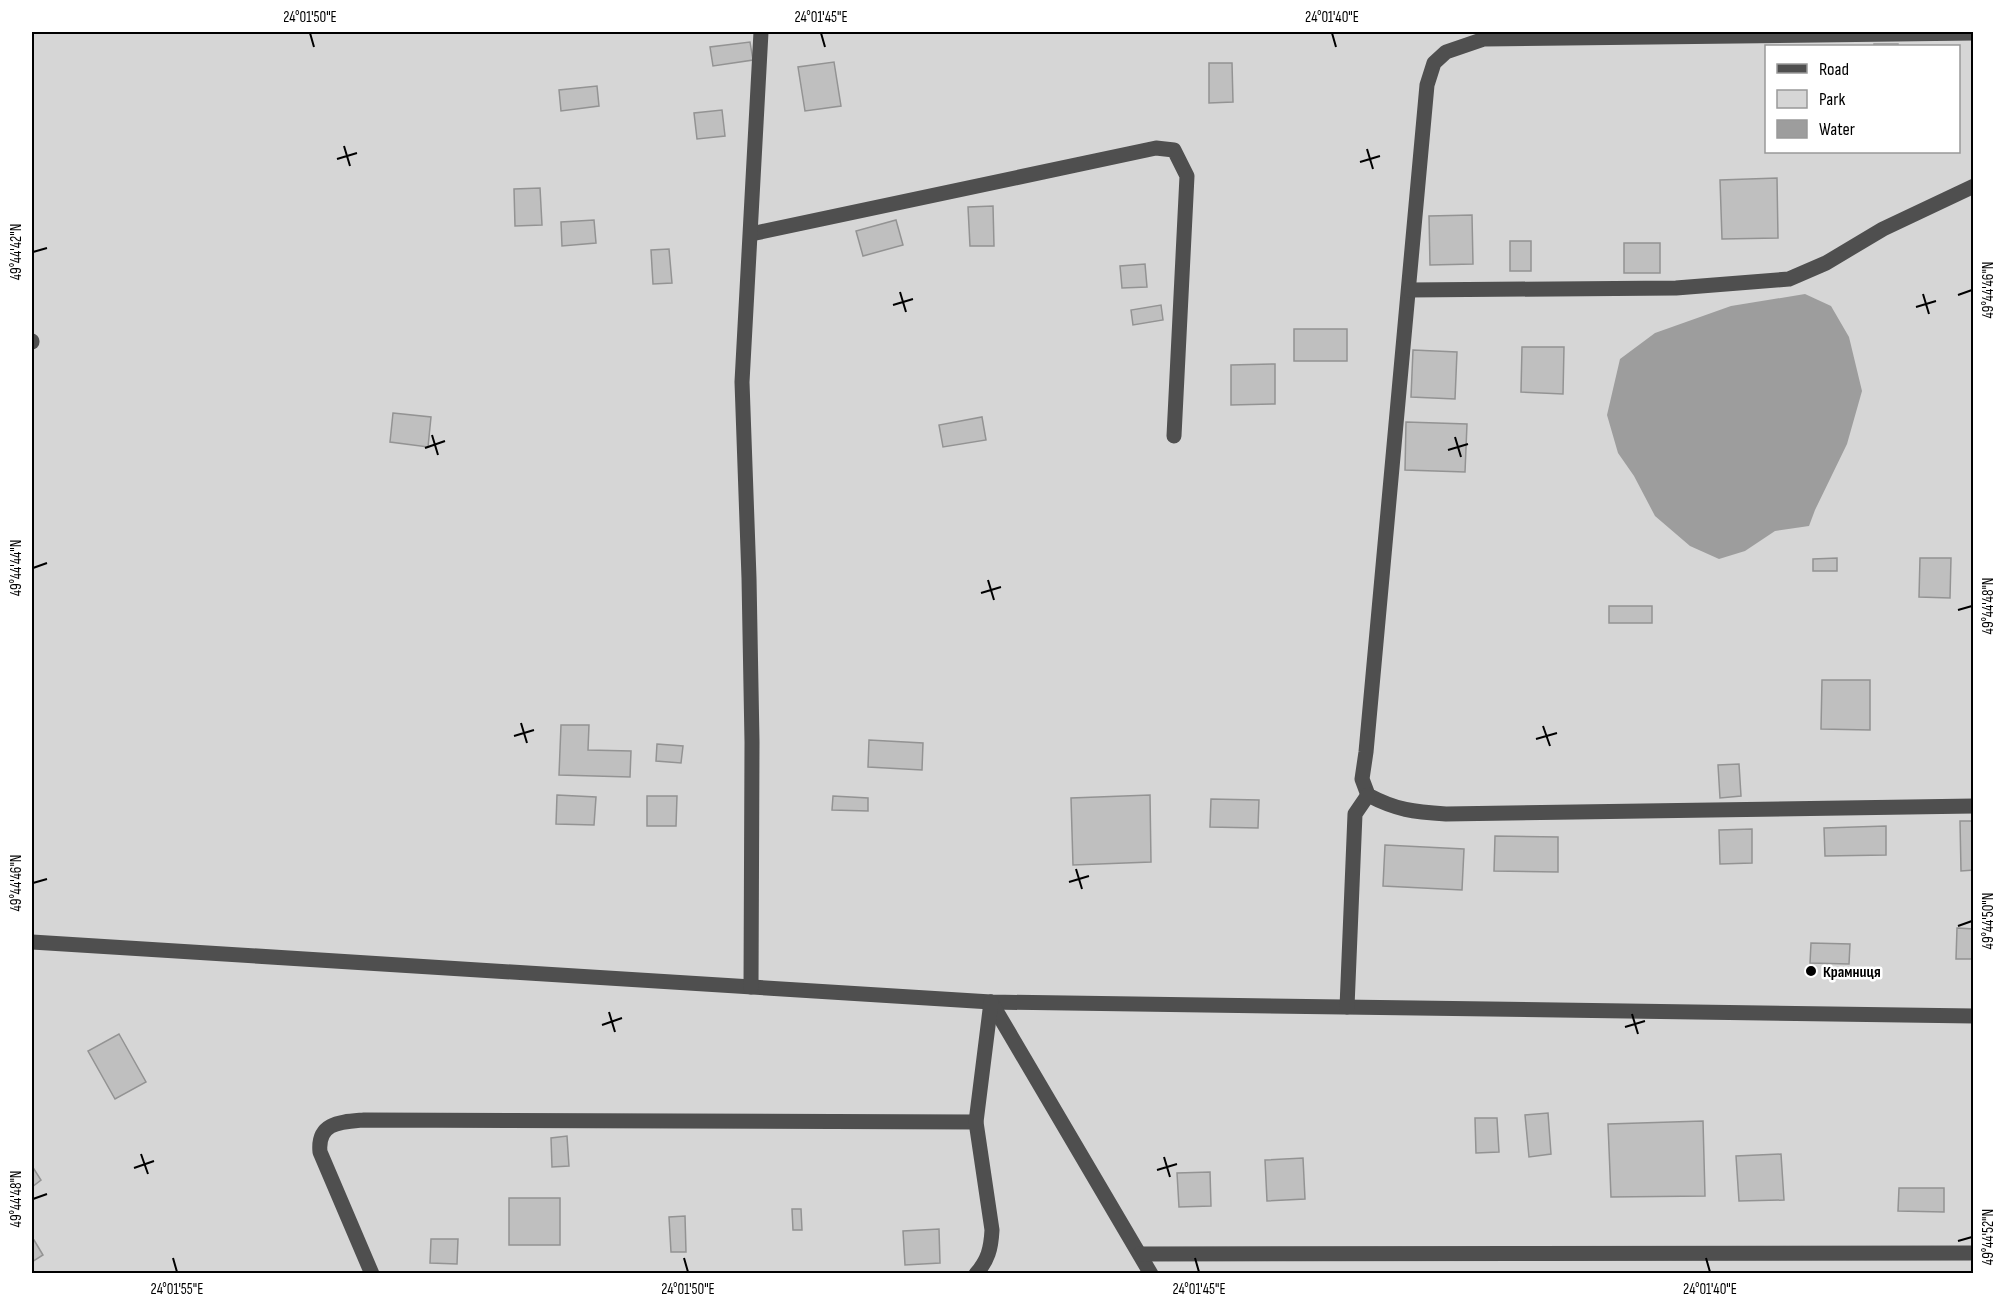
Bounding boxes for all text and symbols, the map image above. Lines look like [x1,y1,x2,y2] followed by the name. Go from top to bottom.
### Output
[283,8,337,27] text: 24°01'50"E
[794,8,848,27] text: 24°01'45"E
[1305,8,1359,27] text: 24°01'40"E
[1765,45,1960,153] legend
[1819,59,1849,80] text: Road
[1819,89,1845,110] text: Park
[1819,119,1855,140] text: Water
[7,224,26,280] text: 49°44'42"N
[1979,262,1998,318] text: 49°44'46"N
[7,540,26,596] text: 49°44'44"N
[1979,578,1998,634] text: 49°44'48"N
[7,855,26,911] text: 49°44'46"N
[1979,893,1998,949] text: 49°44'50"N
[1823,963,1881,982] place label: Крамниця
[1804,964,1818,978] marker: Крамниця
[7,1171,26,1227] text: 49°44'48"N
[1979,1209,1998,1265] text: 49°44'52"N
[151,1280,203,1299] text: 24°01'55"E
[661,1280,715,1299] text: 24°01'50"E
[1172,1280,1226,1299] text: 24°01'45"E
[1683,1280,1737,1299] text: 24°01'40"E

